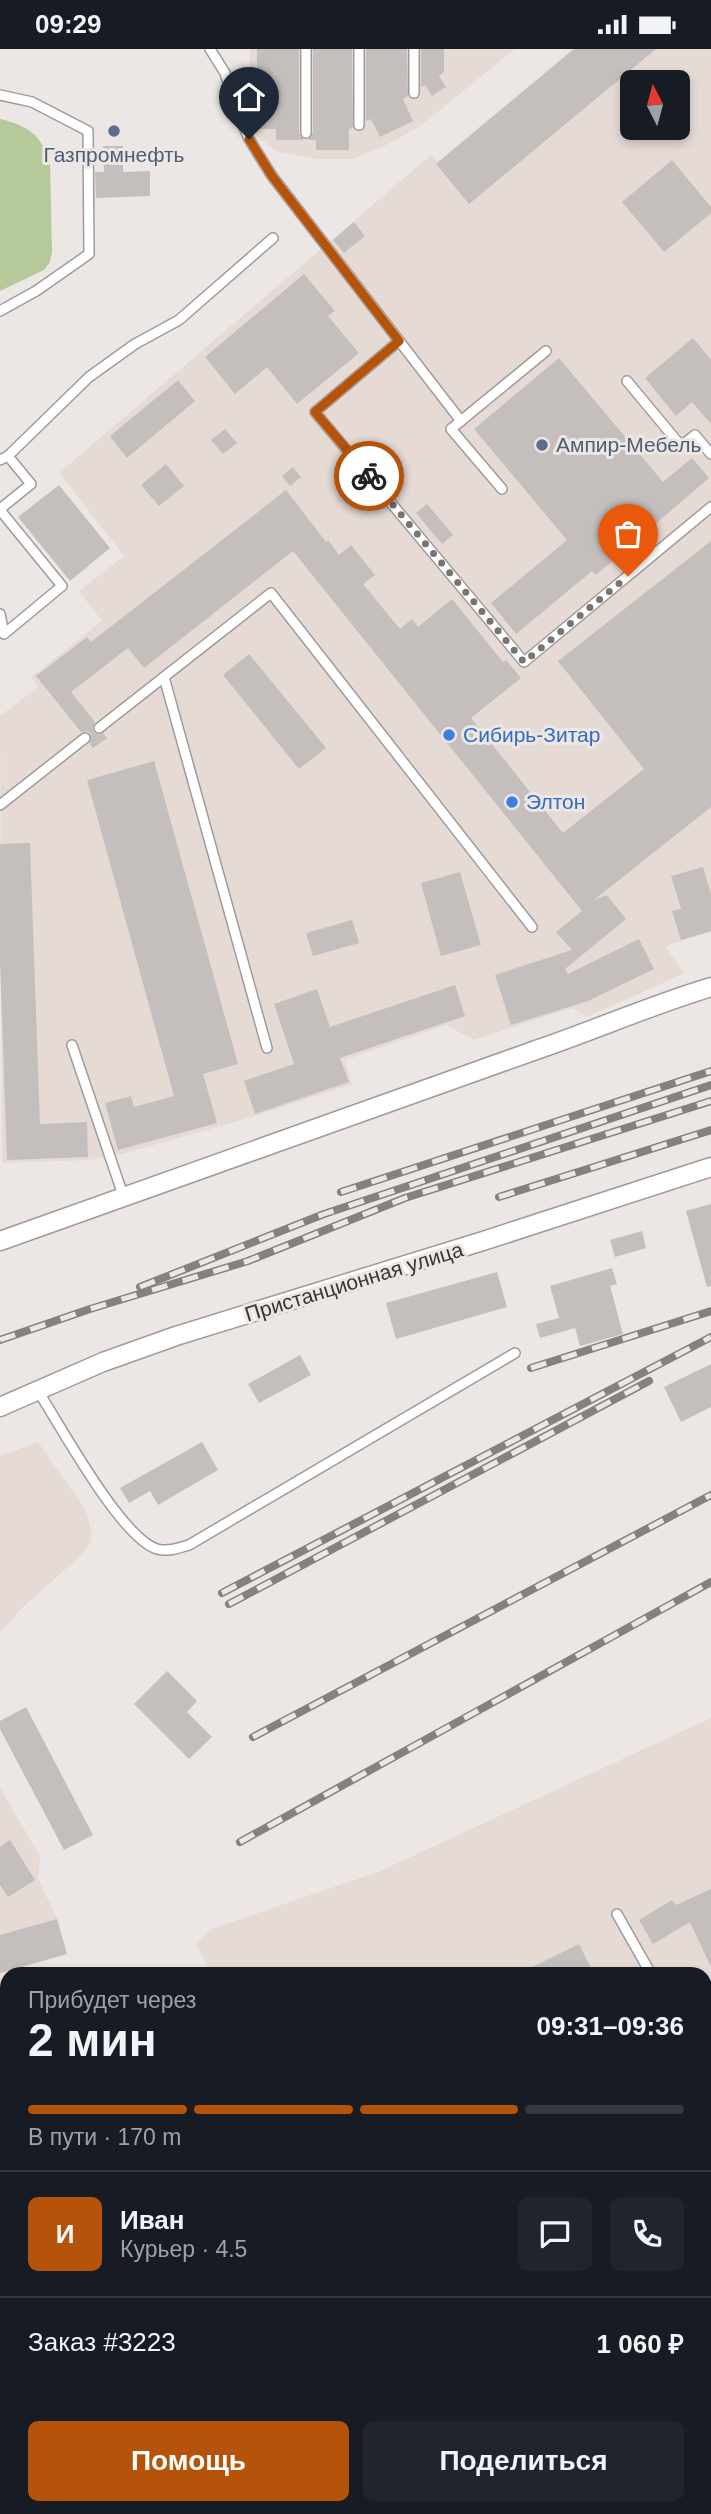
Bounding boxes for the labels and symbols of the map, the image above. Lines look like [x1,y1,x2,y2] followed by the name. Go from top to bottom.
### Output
[219,67,279,139] pin
[620,70,690,140] north arrow
[106,123,122,139] marker: Газпромнефть
[43,143,185,166] place label: Газпромнефть
[556,433,701,456] place label: Ампир-Мебель
[534,437,550,453] marker: Ампир-Мебель
[334,441,404,511] courier
[598,504,658,576] pin
[463,723,600,746] place label: Сибирь-Зитар
[441,727,457,743] marker: Сибирь-Зитар
[526,790,585,813] place label: Элтон
[504,794,520,810] marker: Элтон
[242,1237,466,1326] street label: Пристанционная улица

